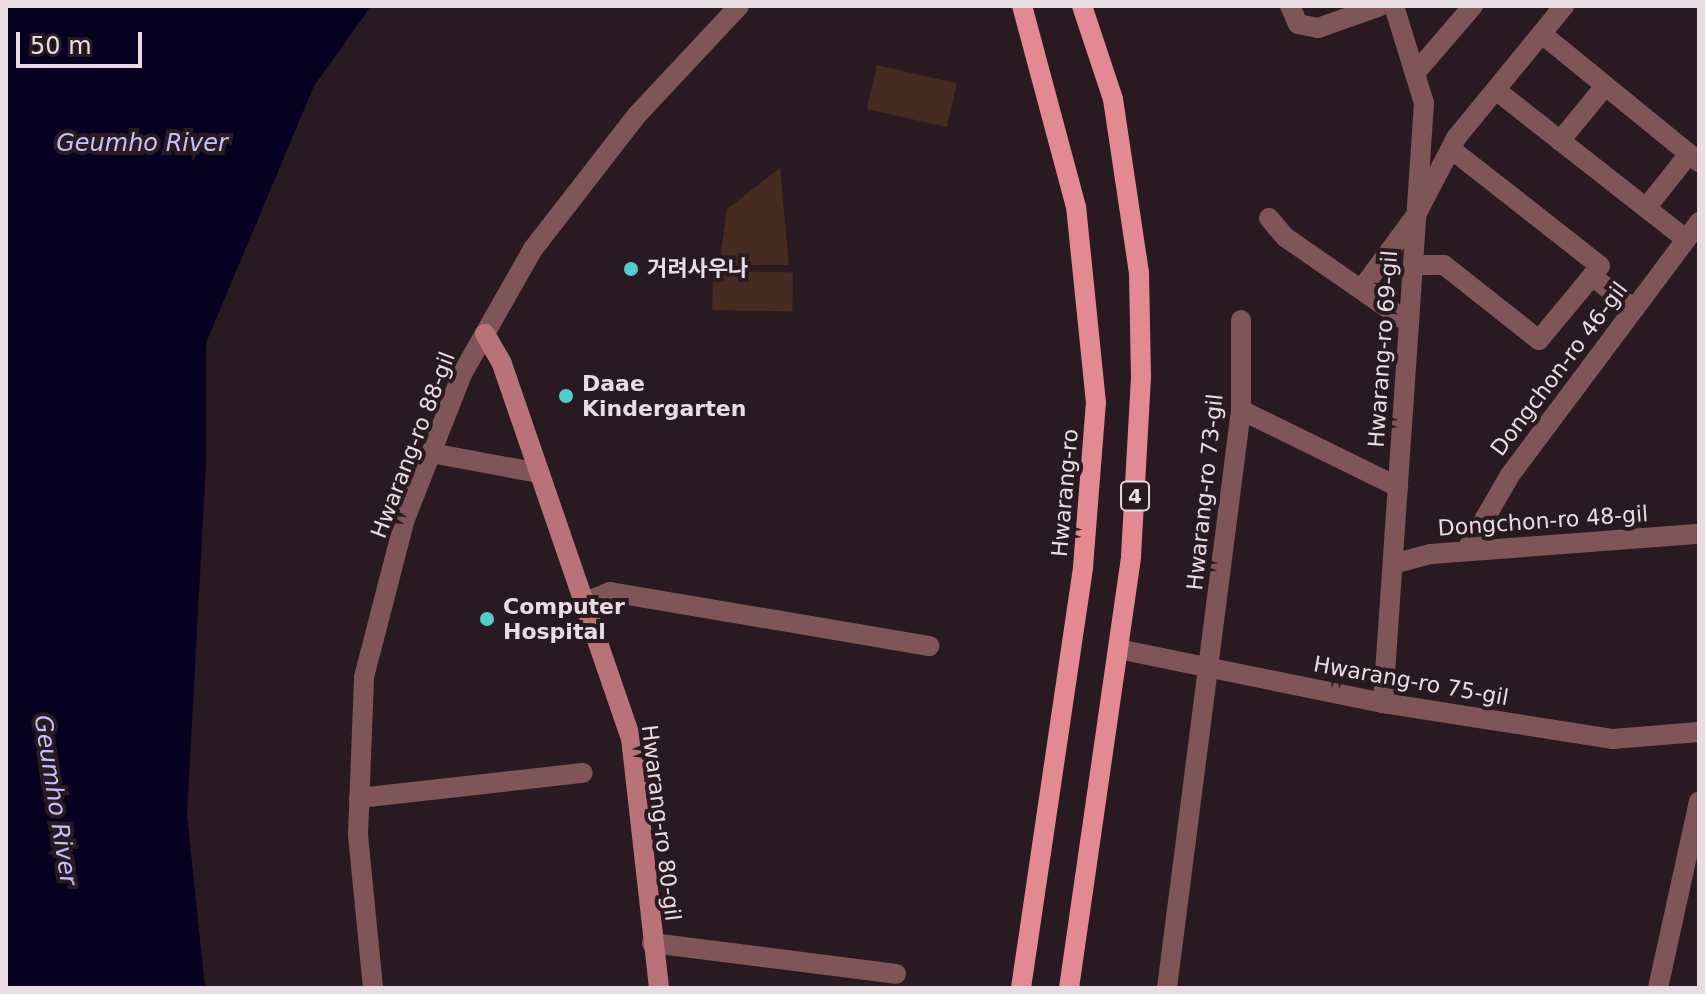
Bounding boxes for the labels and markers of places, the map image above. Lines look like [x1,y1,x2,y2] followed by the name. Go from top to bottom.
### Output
[647,256,748,282] place label: 거려사우나
[622,260,640,278] marker: 거려사우나
[582,370,746,422] place label: Daae Kindergarten
[557,387,575,405] marker: Daae Kindergarten
[503,593,625,644] place label: Computer Hospital
[478,610,496,628] marker: Computer Hospital

